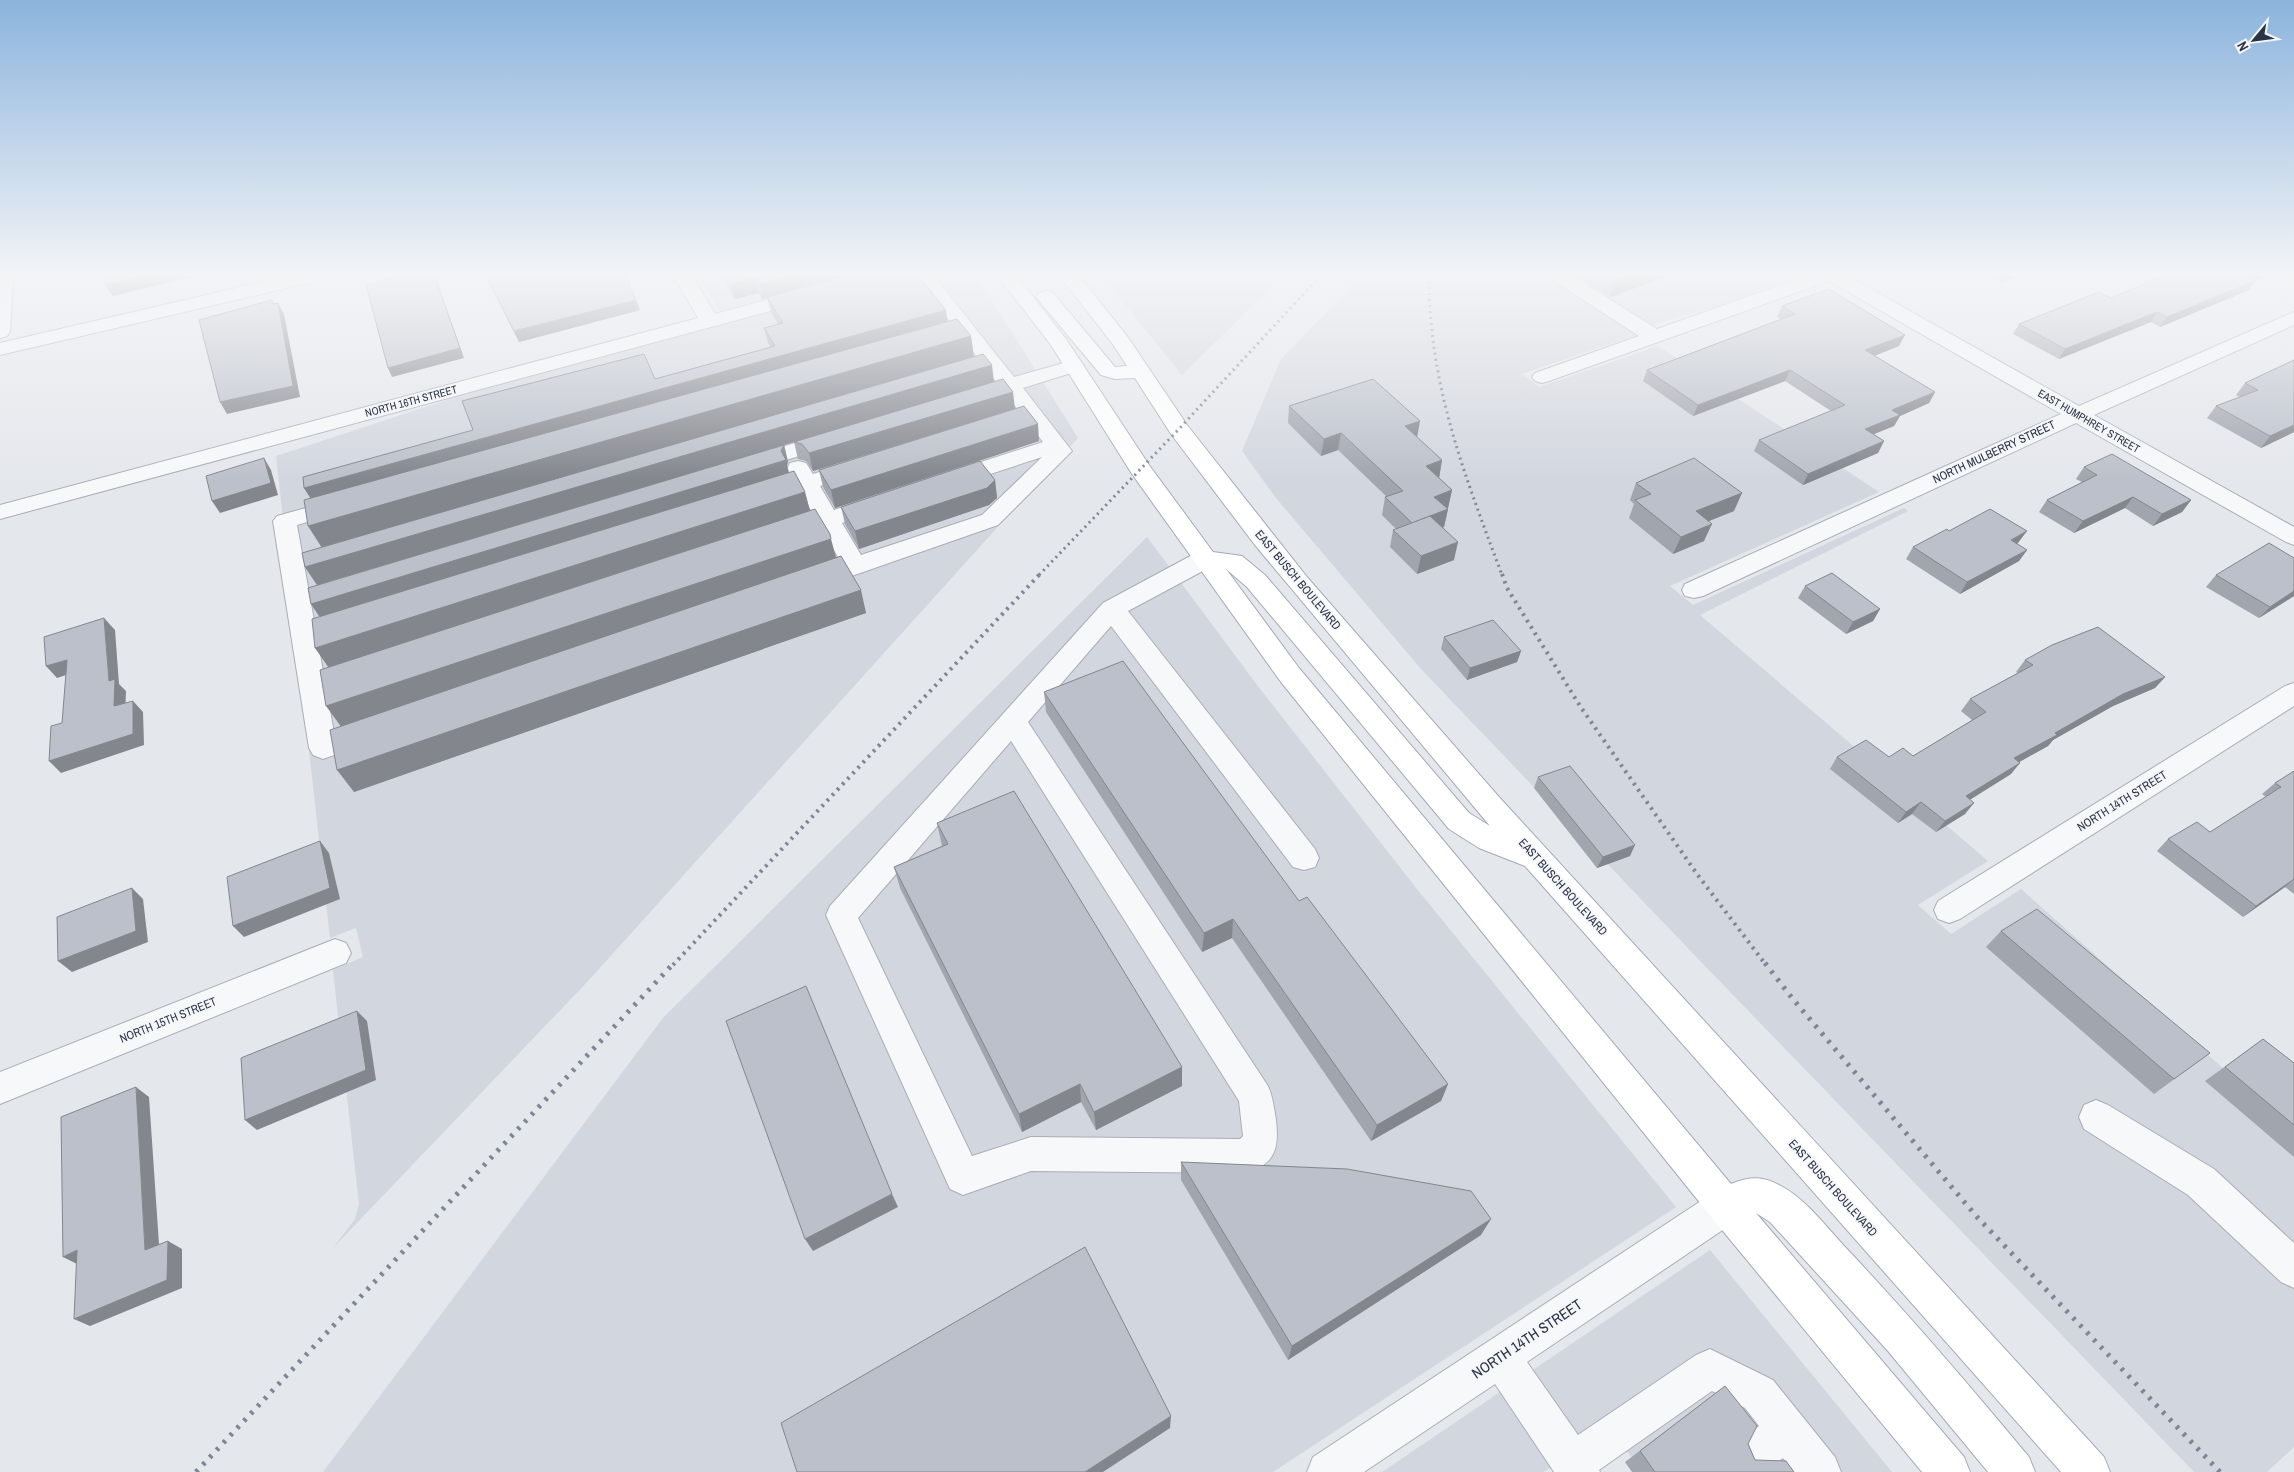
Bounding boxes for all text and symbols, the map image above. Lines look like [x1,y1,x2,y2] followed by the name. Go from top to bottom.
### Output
[2229,15,2279,65] north arrow
[2233,38,2253,54] text: N
[364,382,459,420] street label: NORTH 16TH STREET
[2036,386,2143,456] street label: EAST HUMPHREY STREET
[1930,417,2058,487] street label: NORTH MULBERRY STREET
[1252,527,1344,633] street label: EAST BUSCH BOULEVARD
[2074,767,2170,835] street label: NORTH 14TH STREET
[1515,835,1611,939] street label: EAST BUSCH BOULEVARD
[117,993,219,1047] street label: NORTH 15TH STREET
[1785,1136,1881,1240] street label: EAST BUSCH BOULEVARD
[1467,1294,1586,1383] street label: NORTH 14TH STREET

